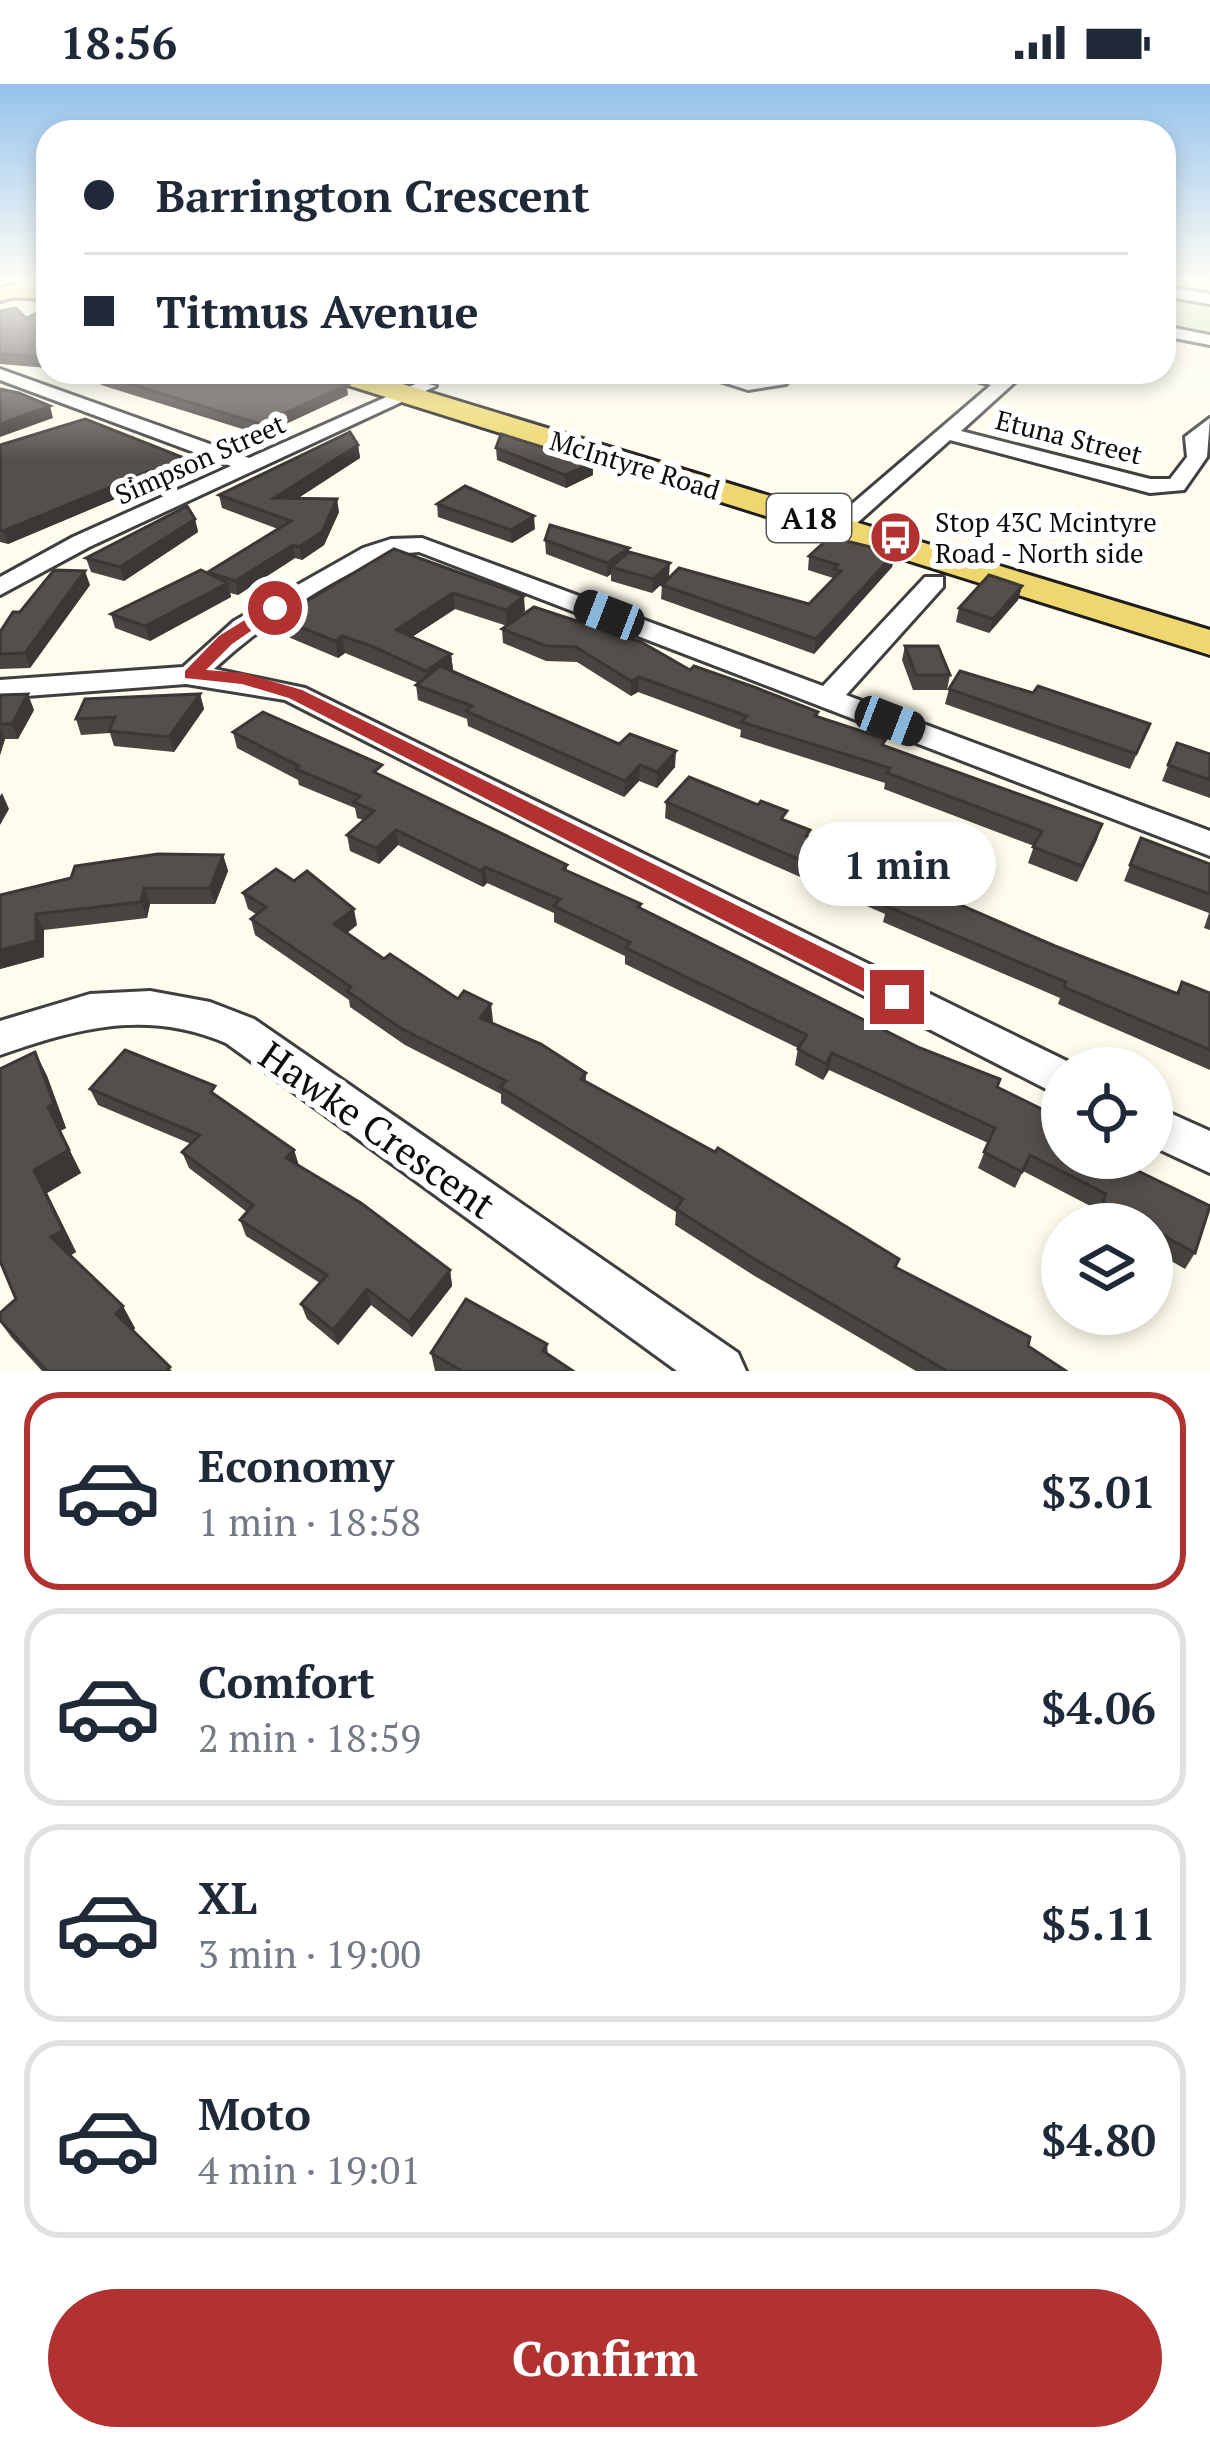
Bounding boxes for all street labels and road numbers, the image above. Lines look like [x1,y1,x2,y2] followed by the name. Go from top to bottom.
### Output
[992,401,1146,473] street label: Etuna Street
[109,405,291,513] street label: Simpson Street
[546,422,724,508] street label: McIntyre Road
[767,494,851,542] road number: A18
[250,1028,506,1230] street label: Hawke Crescent

